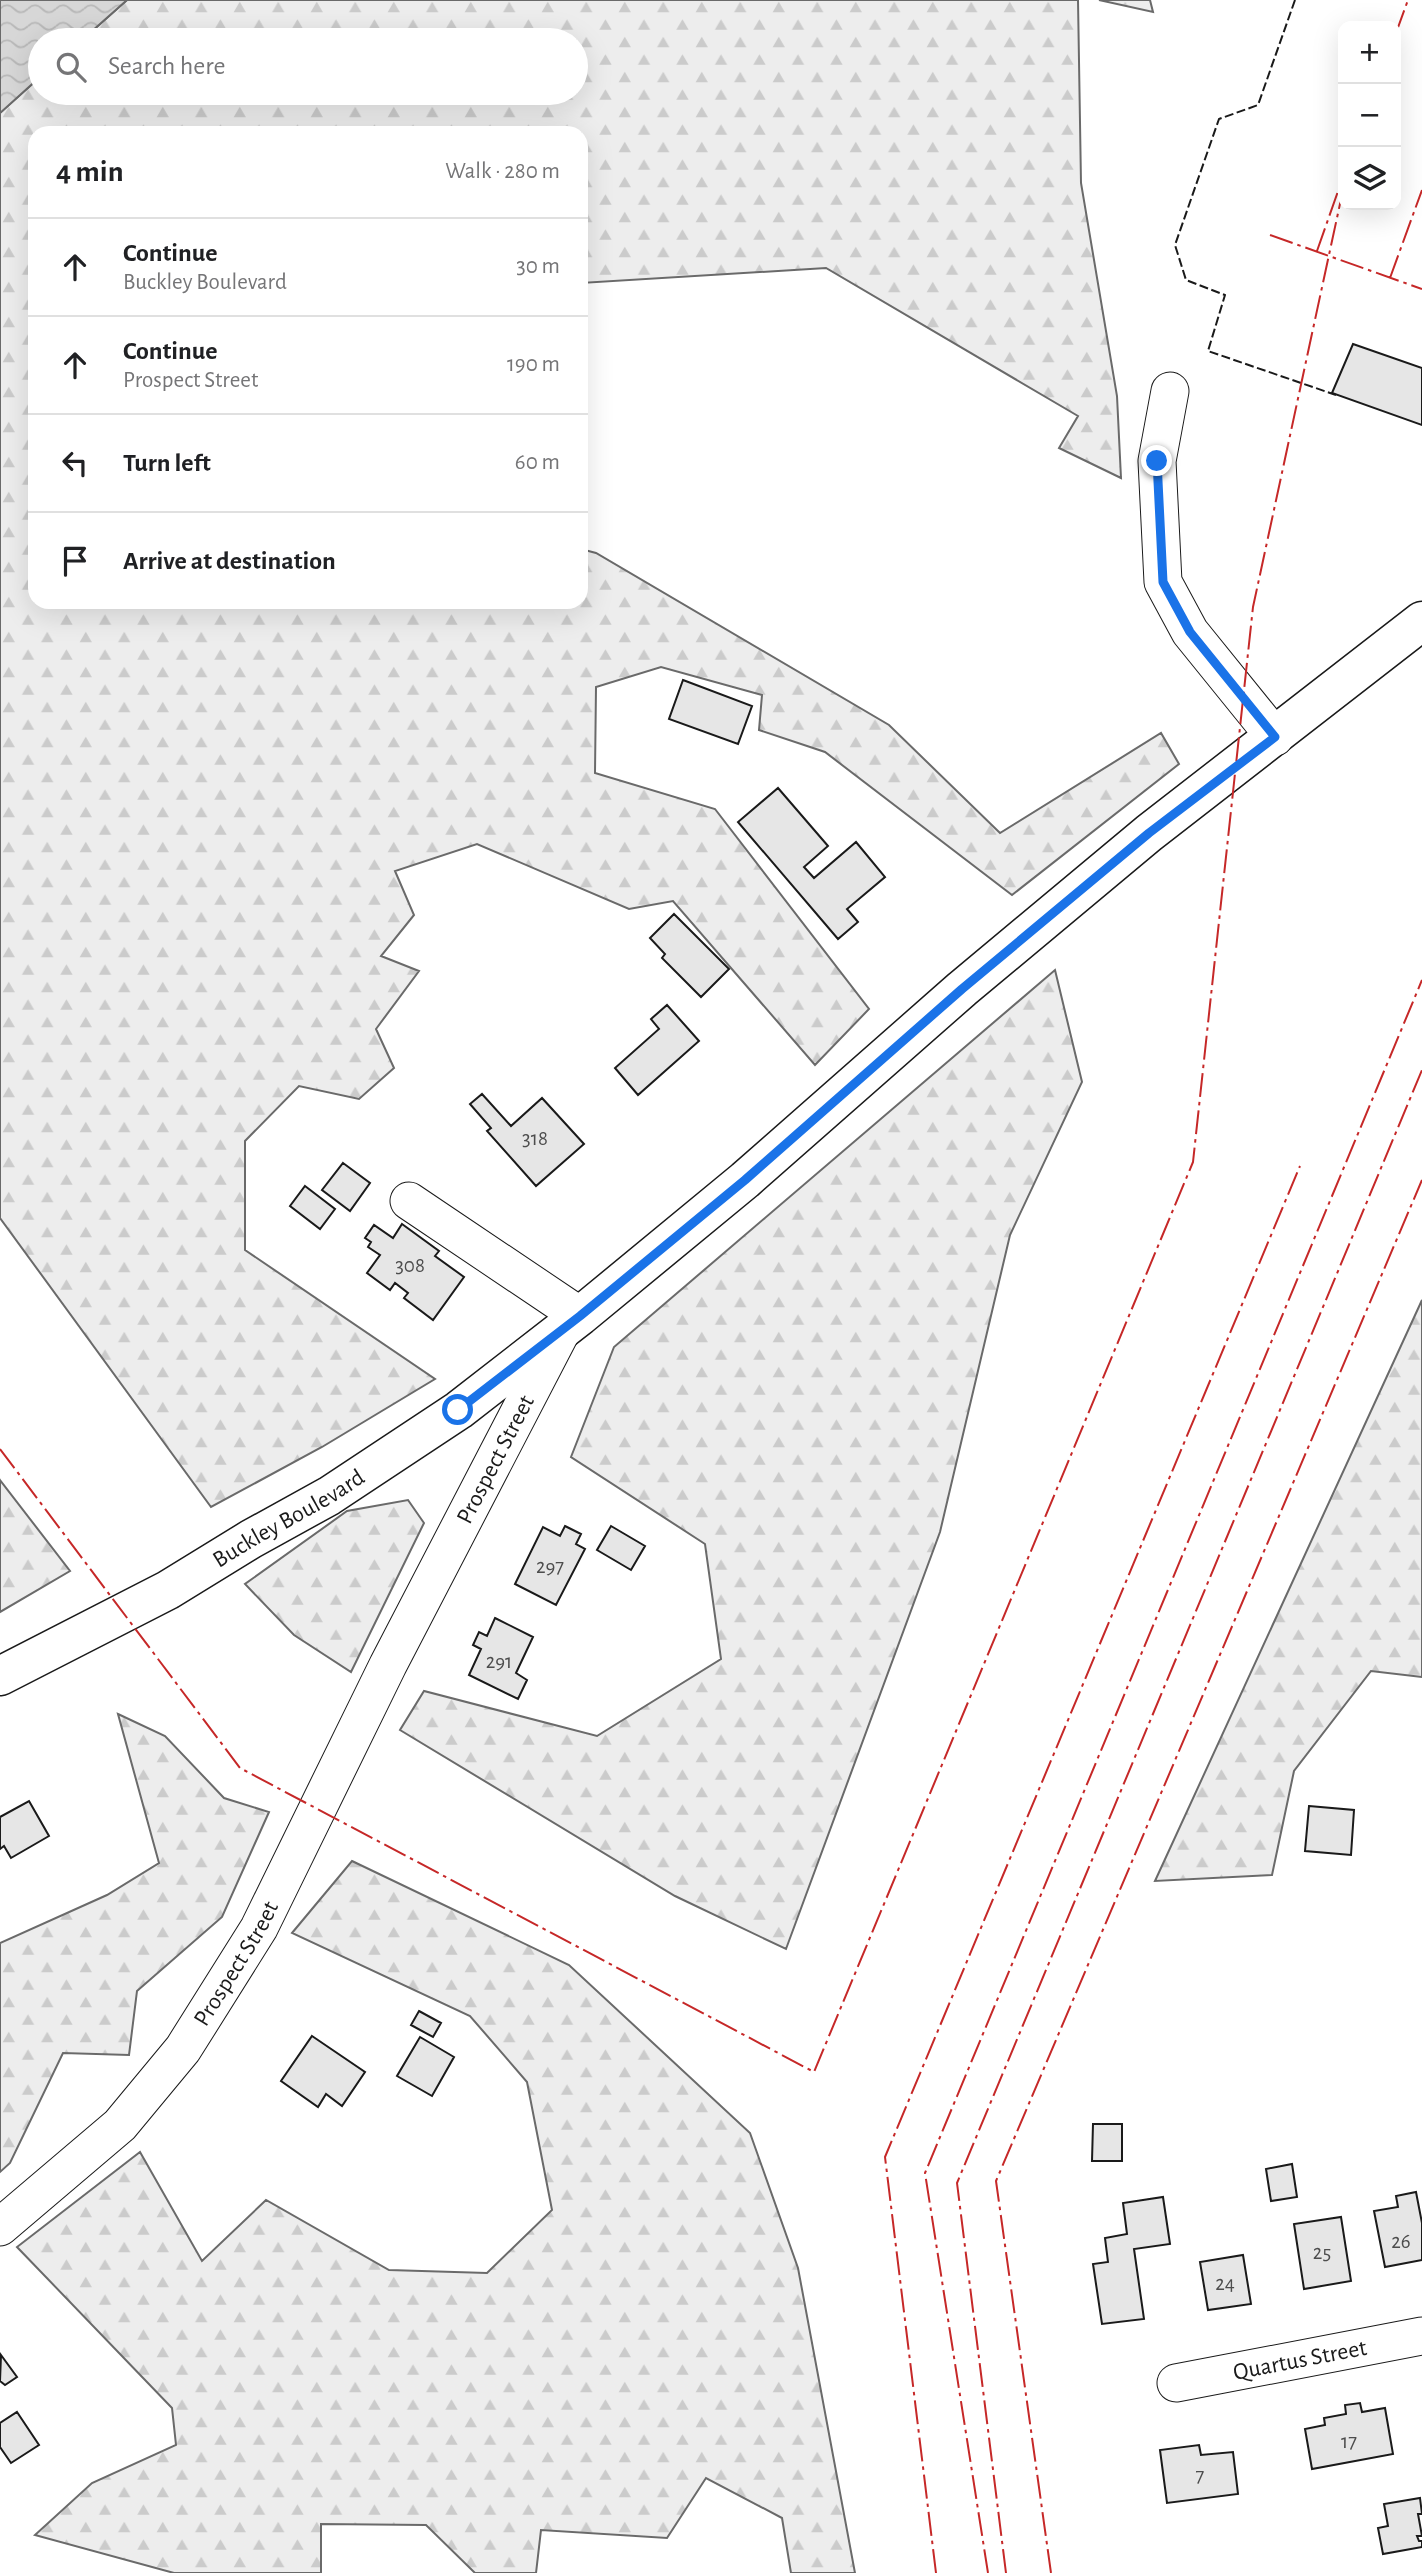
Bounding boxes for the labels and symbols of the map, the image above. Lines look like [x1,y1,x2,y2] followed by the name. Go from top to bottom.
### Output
[1141,445,1172,476] route end
[522,1128,548,1149] house number: 318
[395,1255,425,1276] house number: 308
[453,1391,539,1528] street label: Prospect Street
[442,1394,473,1425] route start
[209,1465,369,1572] street label: Buckley Boulevard
[536,1556,564,1577] house number: 297
[486,1651,512,1672] house number: 291
[190,1897,283,2030] street label: Prospect Street
[1391,2231,1411,2252] house number: 26
[1313,2242,1331,2263] house number: 25
[1215,2273,1235,2294] house number: 24
[1231,2336,1369,2385] street label: Quartus Street
[1341,2431,1357,2452] house number: 17
[1196,2465,1205,2486] house number: 7

